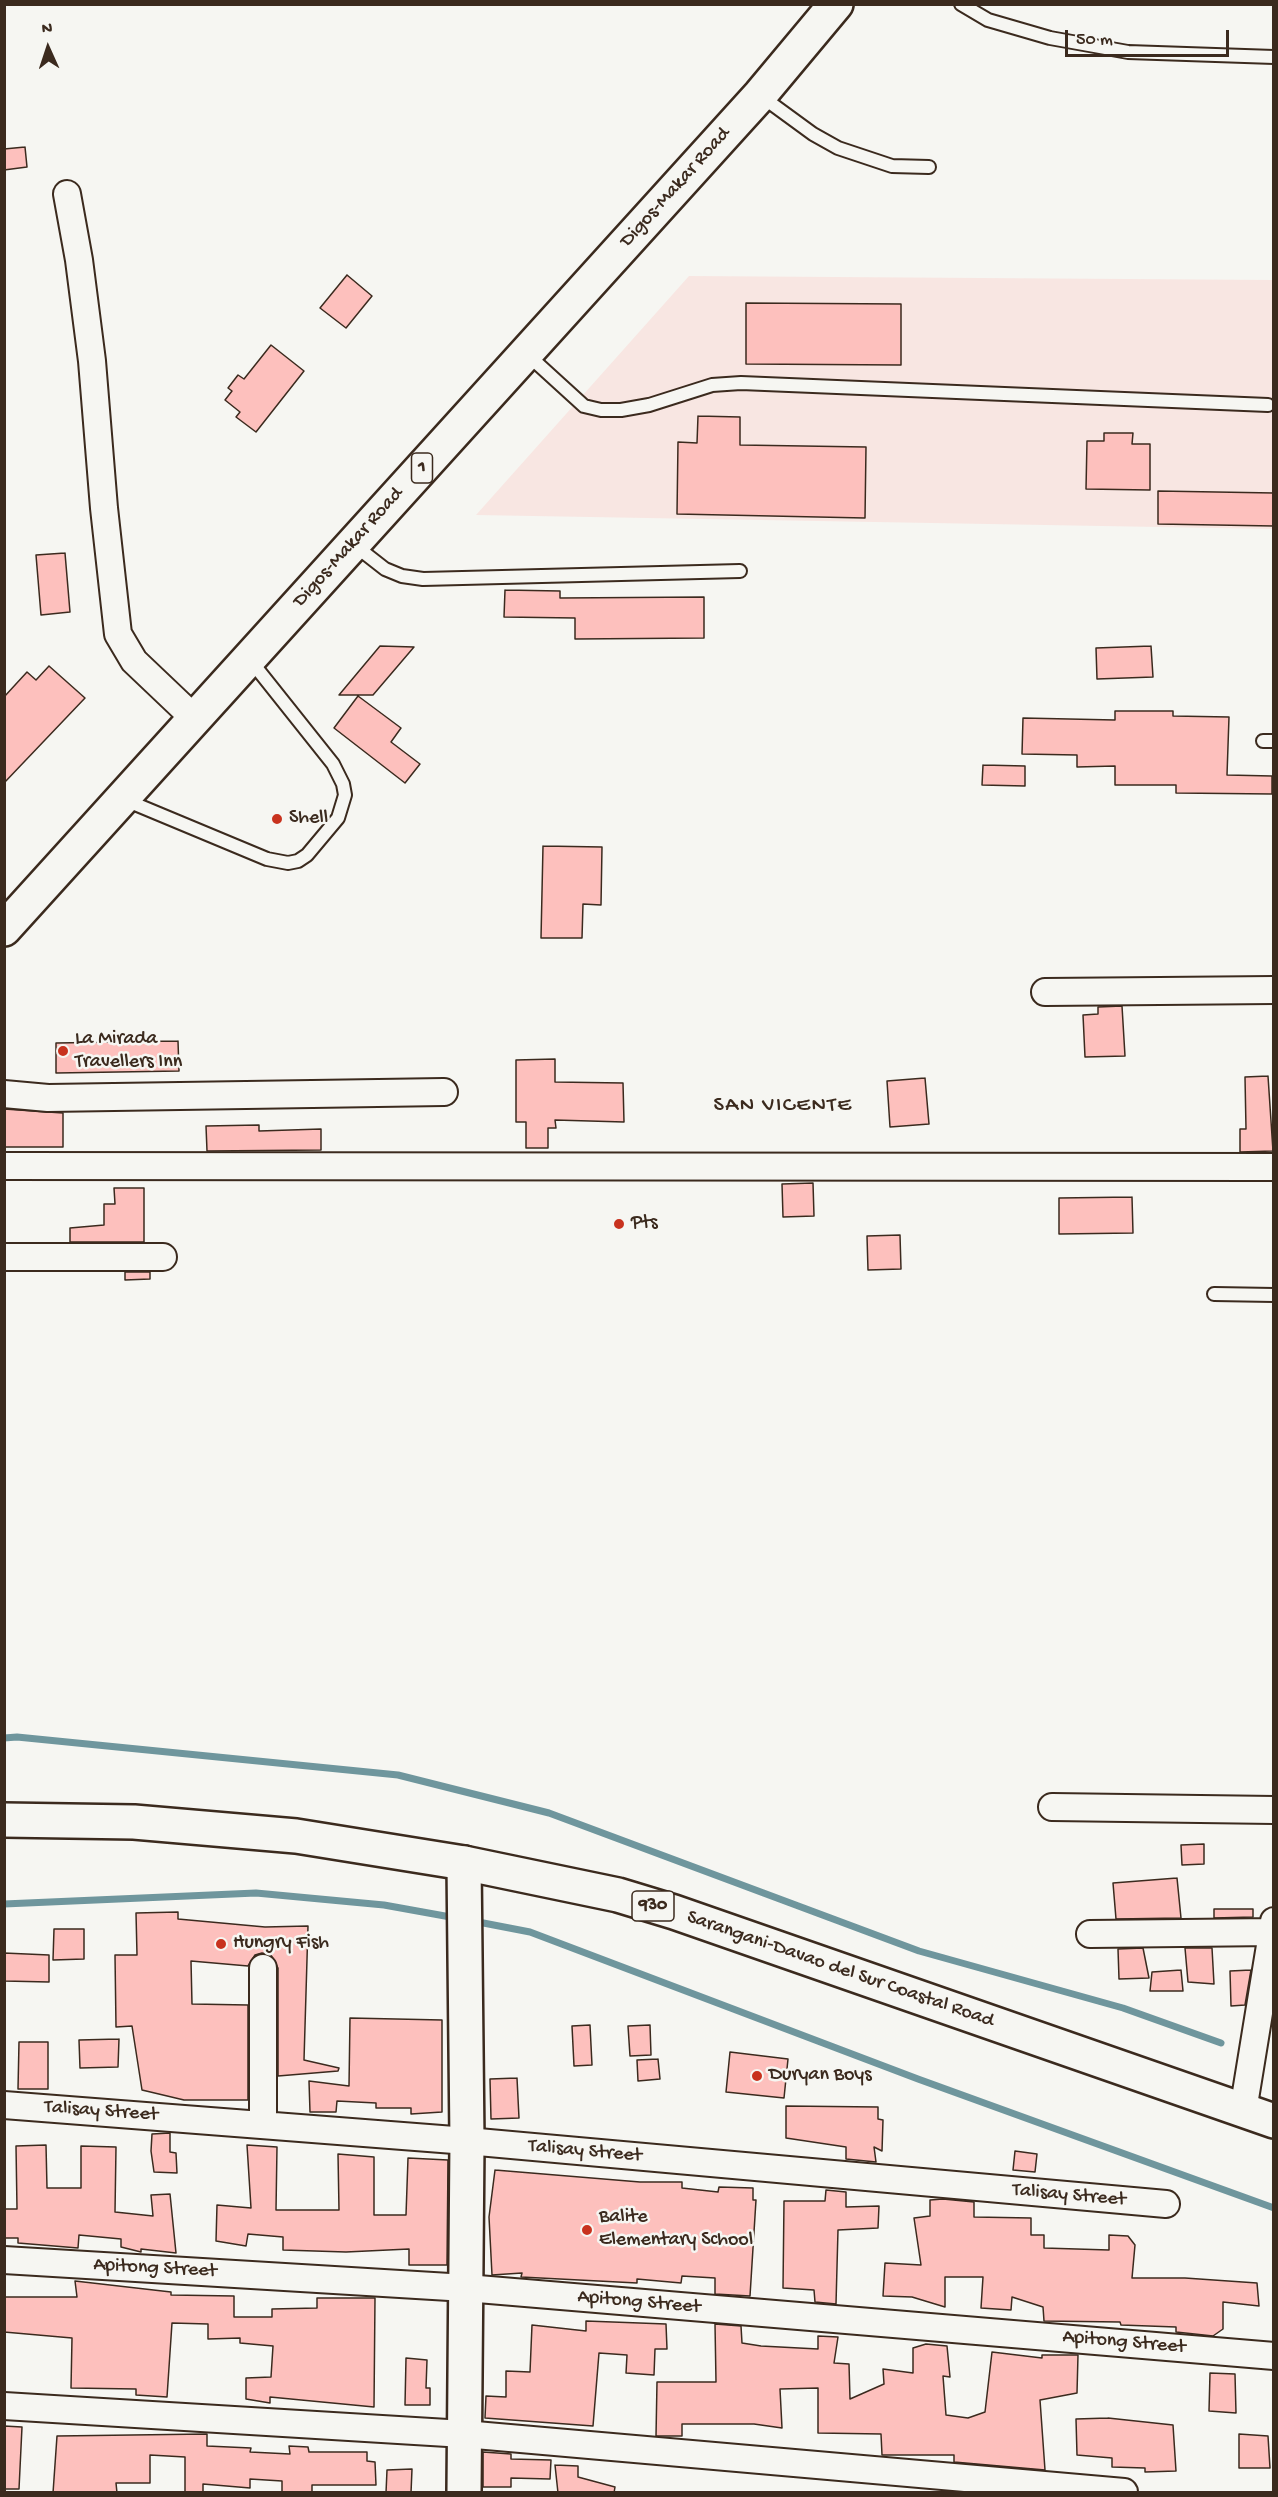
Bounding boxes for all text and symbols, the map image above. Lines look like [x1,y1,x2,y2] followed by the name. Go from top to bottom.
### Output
[18,18,78,78] north arrow
[1068,18,1232,56] scale bar
[41,20,53,39] text: N
[1076,30,1113,51] text: 50 m
[616,123,736,253] street label: Digos-Makar Road
[412,453,432,483] road number: 1
[289,483,409,613] street label: Digos-Makar Road
[289,807,328,831] place label: Shell
[270,812,284,826] marker: Shell
[75,1028,182,1075] place label: La Mirada Travellers Inn
[56,1044,70,1058] marker: La Mirada Travellers Inn
[714,1094,852,1120] district label: SAN VICENTE
[631,1212,658,1236] place label: Pts
[612,1217,626,1231] marker: Pts
[632,1891,674,1921] road number: 930
[683,1906,997,2034] street label: Sarangani-Davao del Sur Coastal Road
[233,1932,329,1956] place label: Hungry Fish
[214,1937,228,1951] marker: Hungry Fish
[769,2064,872,2088] place label: Duryan Boys
[750,2069,764,2083] marker: Duryan Boys
[43,2096,159,2128] street label: Talisay Street
[527,2135,643,2169] street label: Talisay Street
[1011,2179,1127,2213] street label: Talisay Street
[599,2206,753,2253] place label: Balite Elementary School
[580,2223,594,2237] marker: Balite Elementary School
[93,2254,217,2284] street label: Apitong Street
[576,2286,702,2320] street label: Apitong Street
[1061,2326,1187,2360] street label: Apitong Street

